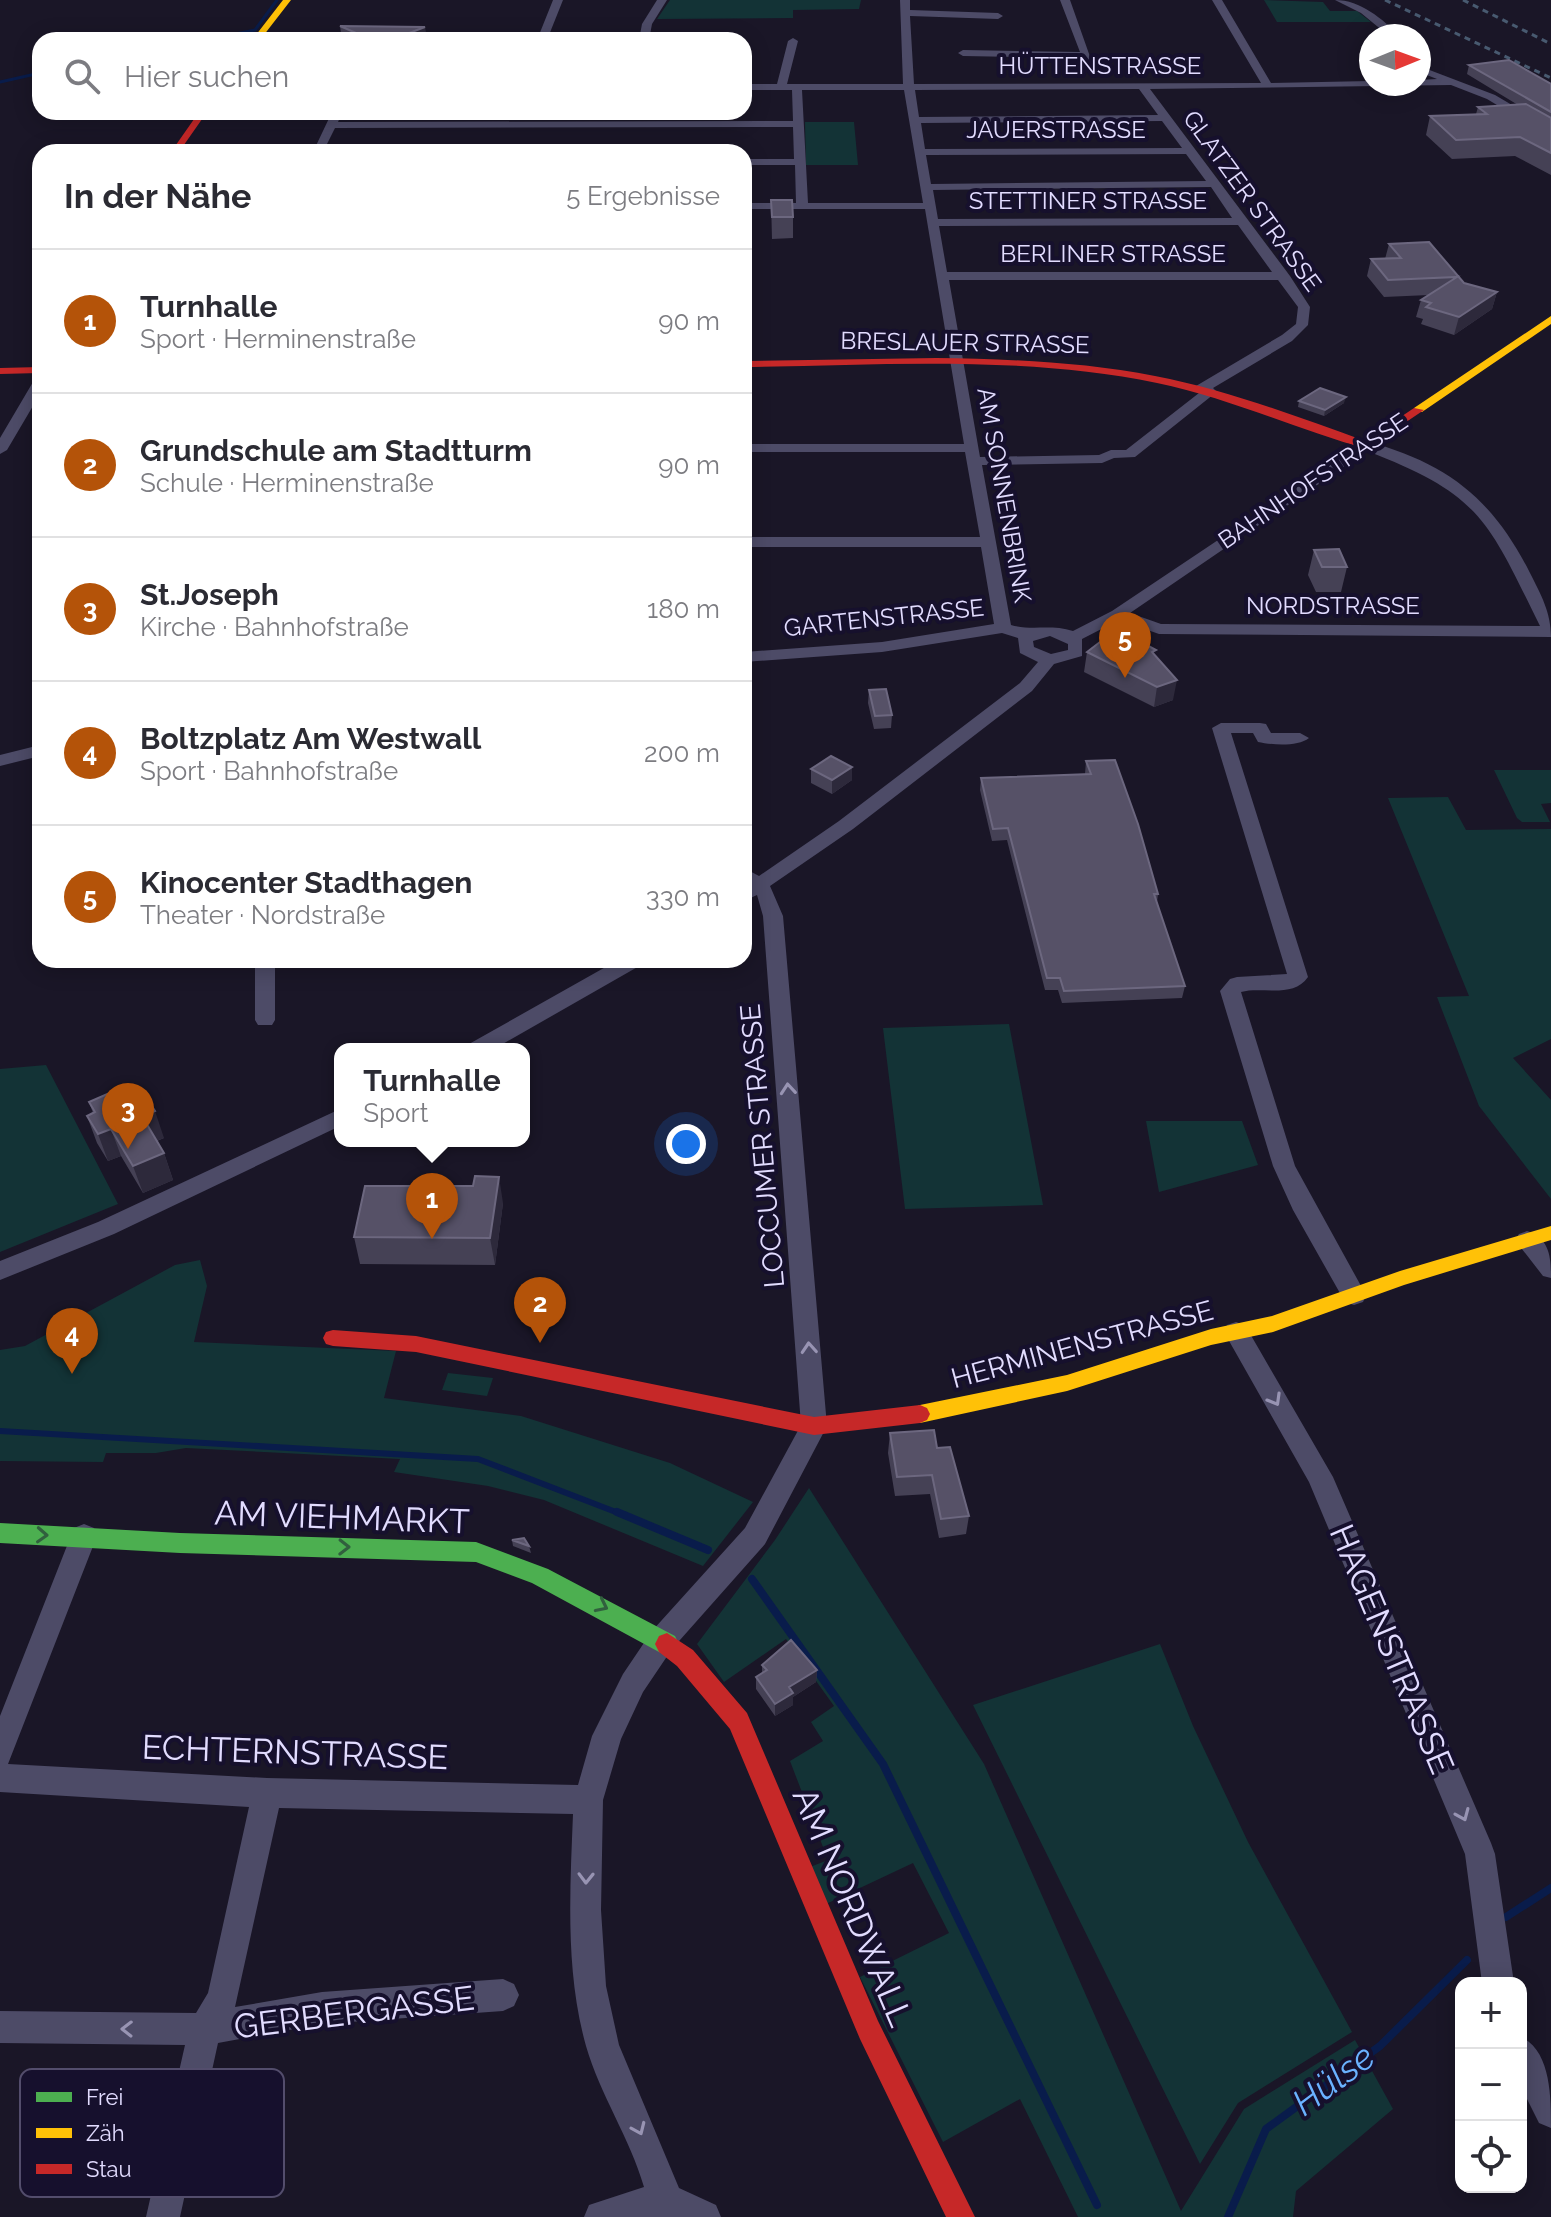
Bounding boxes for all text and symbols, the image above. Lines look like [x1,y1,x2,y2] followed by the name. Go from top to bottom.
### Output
[1359,24,1431,96] north arrow
[32,32,752,120] search box
[999,51,1201,80] street label: HÜTTENSTRASSE
[60,54,104,98] icon: search
[124,59,289,94] text: Hier suchen
[1177,105,1328,297] street label: GLATZER STRASSE
[966,115,1146,144] street label: JAUERSTRASSE
[64,176,251,216] text: In der Nähe
[566,181,720,211] text: 5 Ergebnisse
[969,186,1207,215] street label: STETTINER STRASSE
[1000,239,1226,268] street label: BERLINER STRASSE
[140,289,277,324] text: Turnhalle
[84,306,96,336] text: 1
[658,306,720,336] text: 90 m
[140,324,416,354] text: Sport · Herminenstraße
[840,326,1090,359] street label: BRESLAUER STRASSE
[971,385,1038,605] street label: AM SONNENBRINK
[1213,406,1413,555] street label: BAHNHOFSTRASSE
[140,433,532,468] text: Grundschule am Stadtturm
[83,450,97,480] text: 2
[658,450,720,480] text: 90 m
[140,468,434,498] text: Schule · Herminenstraße
[140,577,279,612] text: St.Joseph
[1246,591,1420,620] street label: NORDSTRASSE
[782,593,986,642] street label: GARTENSTRASSE
[83,594,97,624] text: 3
[647,594,720,624] text: 180 m
[140,612,409,642] text: Kirche · Bahnhofstraße
[1099,612,1151,678] pin: 5
[140,721,481,756] text: Boltzplatz Am Westwall
[83,738,97,768] text: 4
[644,738,720,768] text: 200 m
[140,756,398,786] text: Sport · Bahnhofstraße
[140,865,472,900] text: Kinocenter Stadthagen
[83,882,97,912] text: 5
[646,882,720,912] text: 330 m
[140,900,385,930] text: Theater · Nordstraße
[734,1003,791,1289] street label: LOCCUMER STRASSE
[334,1043,530,1147] popup
[363,1063,501,1098] text: Turnhalle
[780,1082,797,1095] one-way arrow
[102,1083,154,1149] pin: 3
[363,1098,428,1128] text: Sport
[666,1124,706,1164] your location
[406,1173,458,1239] pin: 1
[514,1277,566,1343] pin: 2
[948,1294,1217,1395] street label: HERMINENSTRASSE
[46,1308,98,1374] pin: 4
[800,1341,817,1354] one-way arrow
[1265,1391,1281,1406] one-way arrow
[214,1493,470,1541] street label: AM VIEHMARKT
[1322,1519,1462,1779] street label: HAGENSTRASSE
[36,1527,49,1544] one-way arrow
[338,1539,351,1556] one-way arrow
[593,1596,608,1612] one-way arrow
[141,1727,449,1777] street label: ECHTERNSTRASSE
[785,1782,921,2032] street label: AM NORDWALL
[1453,1806,1469,1821] one-way arrow
[578,1872,595,1885] one-way arrow
[232,1977,476,2047] street label: GERBERGASSE
[1455,1977,1527,2193] map controls
[1455,1977,1527,2049] button: +
[120,2020,133,2038] one-way arrow
[1284,2035,1382,2123] water label: Hülse
[1455,2049,1527,2121] button: −
[20,2069,284,2197] legend
[86,2084,123,2110] text: Frei
[86,2120,125,2146] text: Zäh
[629,2120,645,2135] one-way arrow
[1455,2121,1527,2193] button: locate
[86,2156,132,2182] text: Stau

